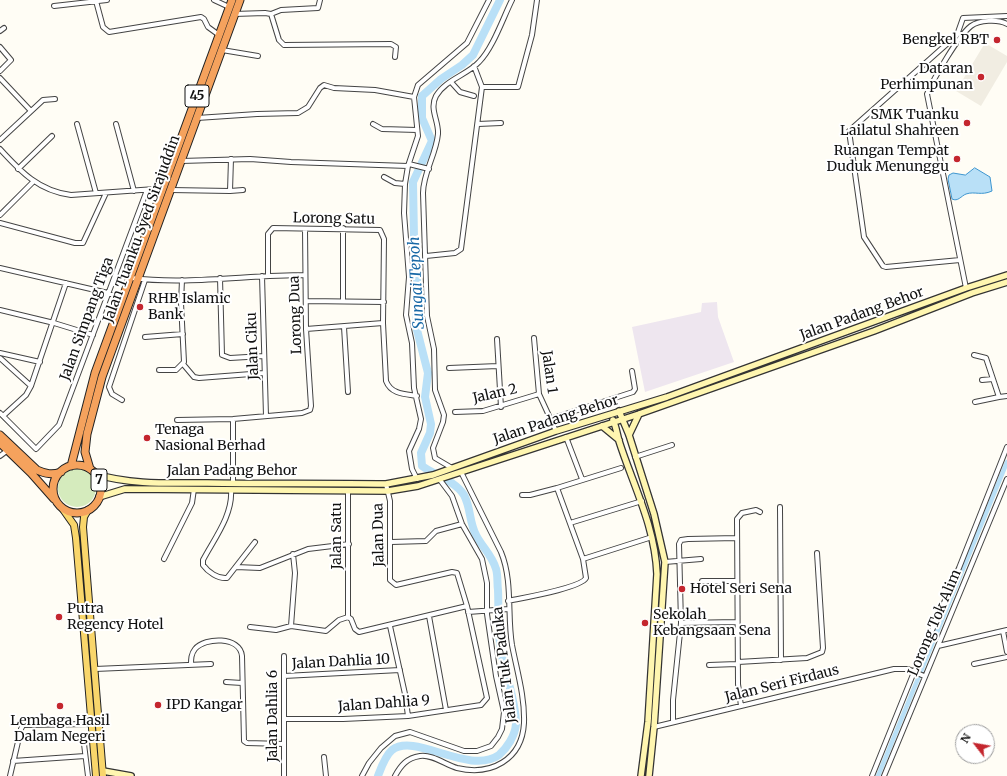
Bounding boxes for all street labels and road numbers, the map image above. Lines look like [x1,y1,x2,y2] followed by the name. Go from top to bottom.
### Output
[185,85,209,107] road number: 45
[100,133,184,325] street label: Jalan Tuanku Syed Sirajuddin
[293,210,375,228] street label: Lorong Satu
[57,255,117,383] street label: Jalan Simpang Tiga
[286,275,306,355] street label: Lorong Dua
[798,284,926,344] street label: Jalan Padang Behor
[243,312,263,380] street label: Jalan Ciku
[538,349,560,395] street label: Jalan 1
[471,381,519,407] street label: Jalan 2
[491,392,621,448] street label: Jalan Padang Behor
[167,463,297,479] street label: Jalan Padang Behor
[91,469,107,491] road number: 7
[329,502,345,570] street label: Jalan Satu
[370,503,388,567] street label: Jalan Dua
[905,567,965,679] street label: Lorong Tok Alim
[490,606,520,724] street label: Jalan Tuk Paduka
[291,651,391,673] street label: Jalan Dahlia 10
[723,662,841,706] street label: Jalan Seri Firdaus
[265,670,281,762] street label: Jalan Dahlia 6
[337,692,431,716] street label: Jalan Dahlia 9

